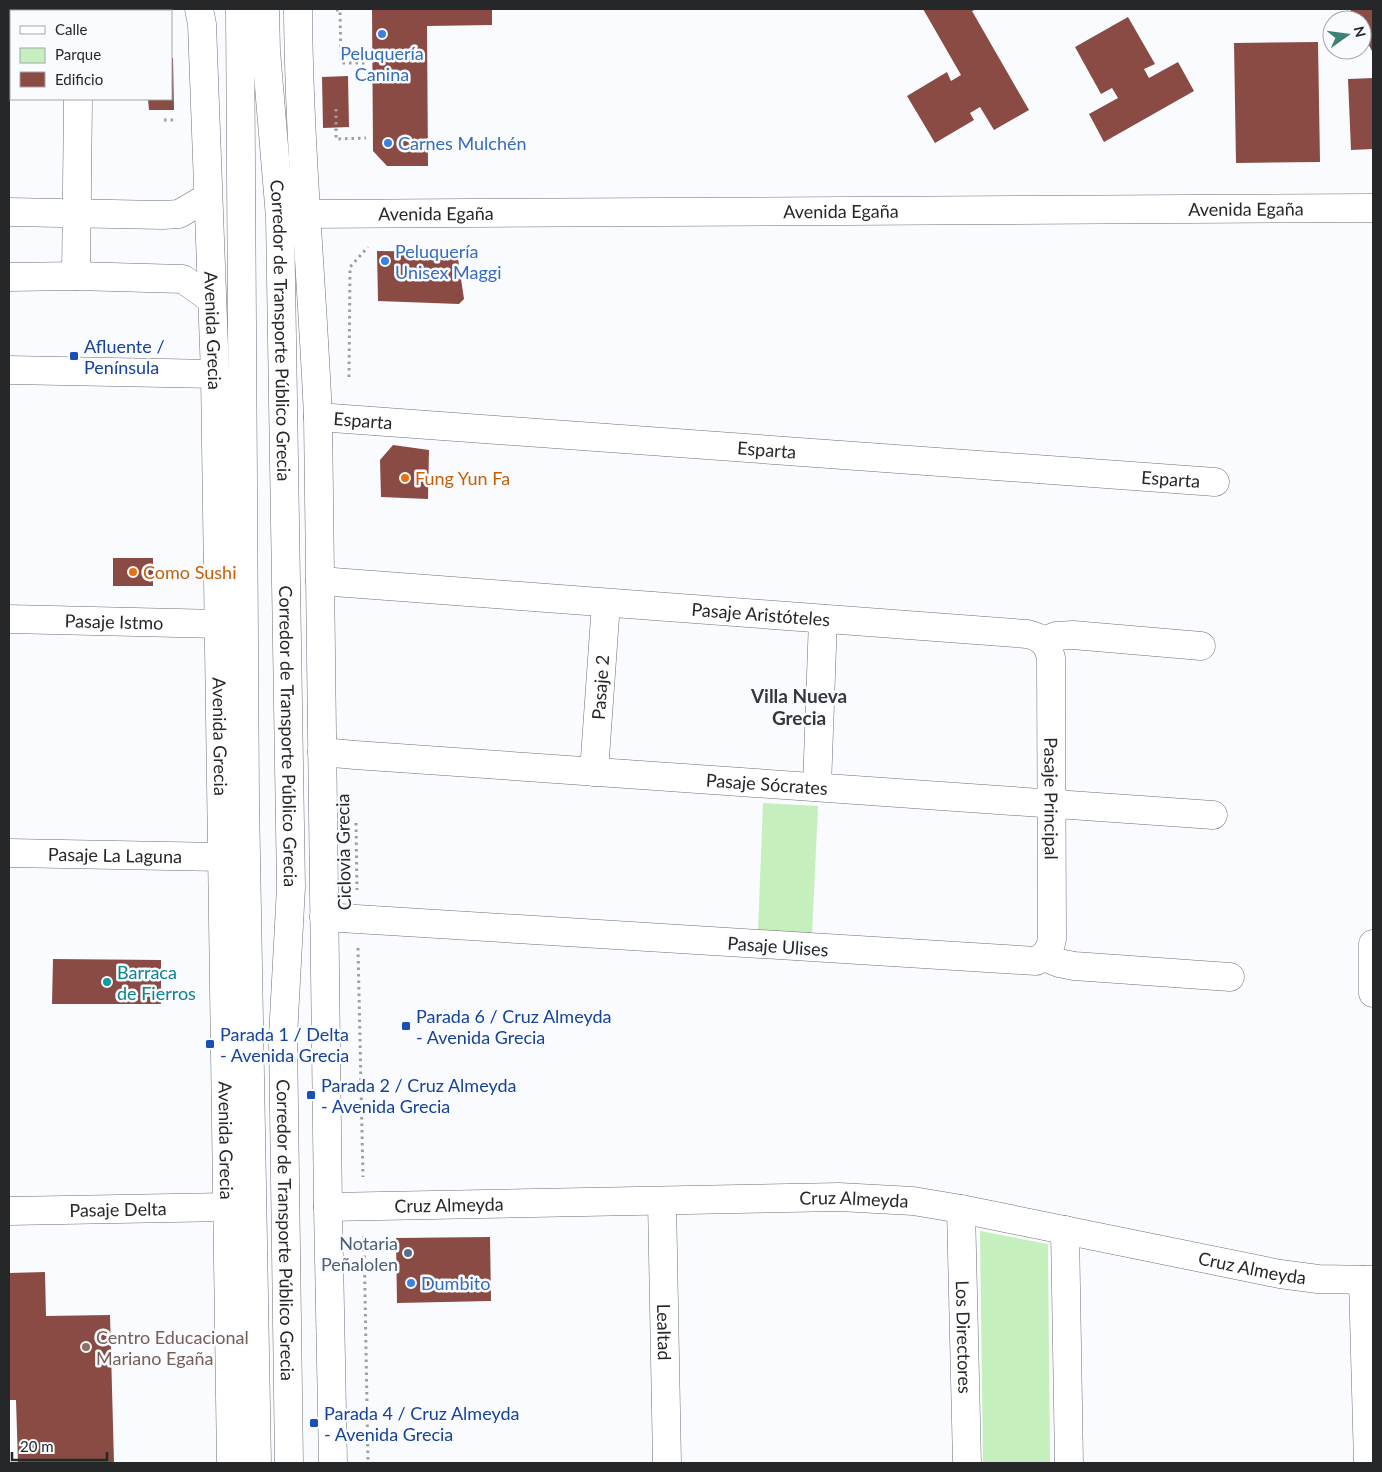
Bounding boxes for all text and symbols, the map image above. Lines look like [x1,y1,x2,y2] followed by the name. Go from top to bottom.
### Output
[10,10,172,100] legend
[1322,10,1372,60] north arrow
[55,20,88,38] text: Calle
[1351,24,1370,39] text: N
[376,28,388,40] marker: Peluquería Canina
[340,42,424,85] place label: Peluquería Canina
[55,45,101,63] text: Parque
[55,70,103,88] text: Edificio
[398,132,527,154] place label: Carnes Mulchén
[382,137,394,149] marker: Carnes Mulchén
[266,179,295,481] street label: Corredor de Transporte Público Grecia
[1188,197,1304,220] street label: Avenida Egaña
[783,200,899,222] street label: Avenida Egaña
[378,202,494,225] street label: Avenida Egaña
[395,240,501,283] place label: Peluquería Unisex Maggi
[379,255,391,267] marker: Peluquería Unisex Maggi
[200,271,226,390] street label: Avenida Grecia
[84,335,165,378] place label: Afluente / Península
[68,350,80,362] marker: Afluente / Península
[333,407,393,433] street label: Esparta
[737,436,797,463] street label: Esparta
[1141,466,1201,492] street label: Esparta
[415,467,510,489] place label: Fung Yun Fa
[399,472,411,484] marker: Fung Yun Fa
[143,561,236,583] place label: Como Sushi
[127,566,139,578] marker: Como Sushi
[275,585,302,887] street label: Corredor de Transporte Público Grecia
[691,598,831,630] street label: Pasaje Aristóteles
[64,609,164,634] street label: Pasaje Istmo
[587,654,613,720] street label: Pasaje 2
[208,677,232,796] street label: Avenida Grecia
[750,684,847,729] district label: Villa Nueva Grecia
[1040,737,1063,860] street label: Pasaje Principal
[705,769,829,799] street label: Pasaje Sócrates
[331,793,355,911] street label: Ciclovia Grecia
[48,843,182,867] street label: Pasaje La Laguna
[727,931,830,961] street label: Pasaje Ulises
[117,961,196,1004] place label: Barraca de Fierros
[101,976,113,988] marker: Barraca de Fierros
[416,1005,611,1048] place label: Parada 6 / Cruz Almeyda - Avenida Grecia
[400,1020,412,1032] marker: Parada 6 / Cruz Almeyda - Avenida Grecia
[220,1023,349,1066] place label: Parada 1 / Delta - Avenida Grecia
[204,1038,216,1050] marker: Parada 1 / Delta - Avenida Grecia
[321,1074,516,1117] place label: Parada 2 / Cruz Almeyda - Avenida Grecia
[273,1079,299,1381] street label: Corredor de Transporte Público Grecia
[214,1081,238,1200] street label: Avenida Grecia
[305,1089,317,1101] marker: Parada 2 / Cruz Almeyda - Avenida Grecia
[799,1186,909,1212] street label: Cruz Almeyda
[394,1193,504,1217] street label: Cruz Almeyda
[69,1197,167,1221] street label: Pasaje Delta
[321,1232,398,1275] place label: Notaria Peñalolen
[402,1247,414,1259] marker: Notaria Peñalolen
[1196,1247,1307,1288] street label: Cruz Almeyda
[421,1272,490,1294] place label: Dumbito
[405,1277,417,1289] marker: Dumbito
[952,1280,976,1394] street label: Los Directores
[653,1303,676,1361] street label: Lealtad
[96,1326,249,1369] place label: Centro Educacional Mariano Egaña
[80,1341,92,1353] marker: Centro Educacional Mariano Egaña
[324,1402,519,1445] place label: Parada 4 / Cruz Almeyda - Avenida Grecia
[308,1417,320,1429] marker: Parada 4 / Cruz Almeyda - Avenida Grecia
[12,1430,108,1462] scale bar
[20,1437,54,1455] text: 20 m

